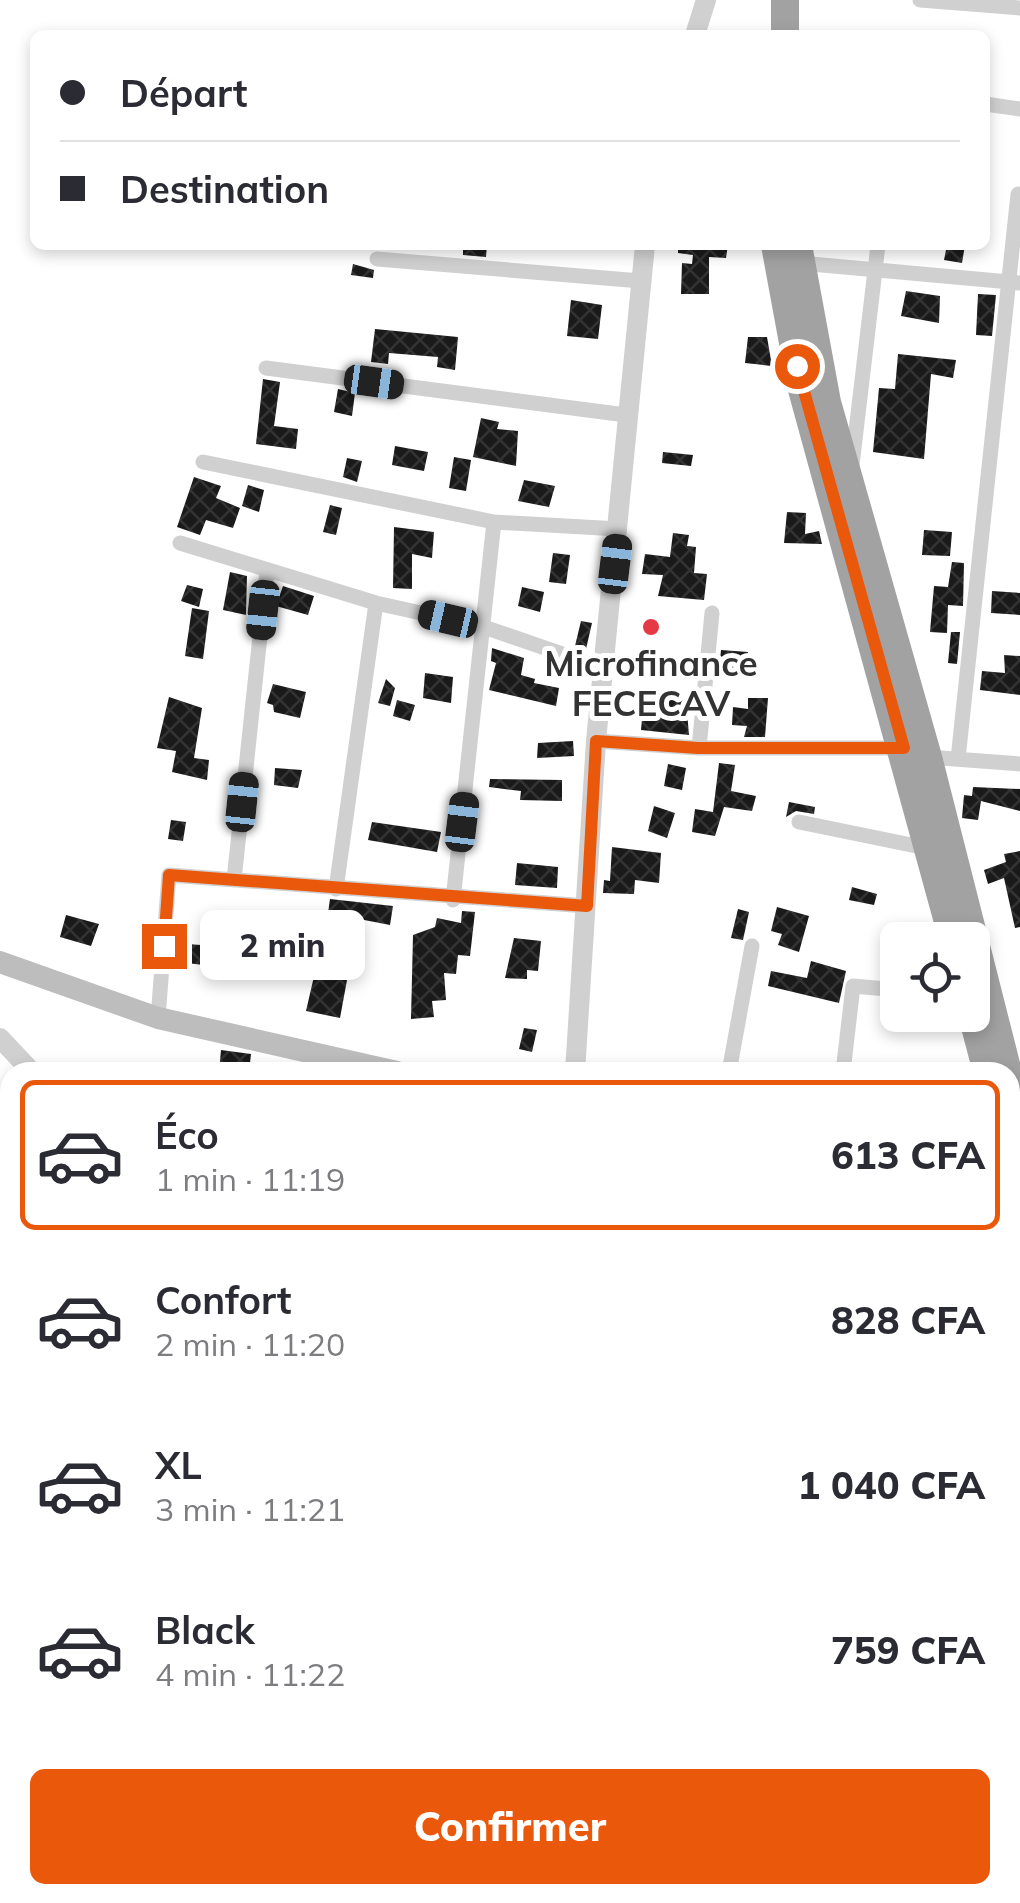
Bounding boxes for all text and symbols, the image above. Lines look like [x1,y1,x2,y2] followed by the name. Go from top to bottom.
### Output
[120,69,247,117] text: Départ
[120,165,329,213] text: Destination
[775,344,820,389] route start
[342,363,406,401] car
[596,532,634,596] car
[245,579,281,641] car
[415,598,481,640] car
[640,616,662,638] marker: Microfinance FECECAV
[544,641,758,725] place label: Microfinance FECECAV
[224,771,260,833] car
[443,790,481,854] car
[199,911,364,981] callout: 2 min
[880,922,990,1032] map controls
[880,922,990,1032] button: locate
[142,924,187,969] route end
[240,925,325,965] text: 2 min
[35,1110,125,1200] icon: car
[155,1111,219,1159] text: Éco
[831,1131,985,1179] text: 613 CFA
[155,1159,345,1199] text: 1 min · 11:19
[35,1275,125,1365] icon: car
[155,1276,292,1324] text: Confort
[831,1296,985,1344] text: 828 CFA
[155,1324,345,1364] text: 2 min · 11:20
[35,1440,125,1530] icon: car
[155,1441,202,1489] text: XL
[798,1461,985,1509] text: 1 040 CFA
[155,1489,345,1529] text: 3 min · 11:21
[35,1605,125,1695] icon: car
[155,1606,255,1654] text: Black
[831,1626,985,1674] text: 759 CFA
[155,1654,345,1694] text: 4 min · 11:22
[30,1769,990,1884] button: Confirmer

